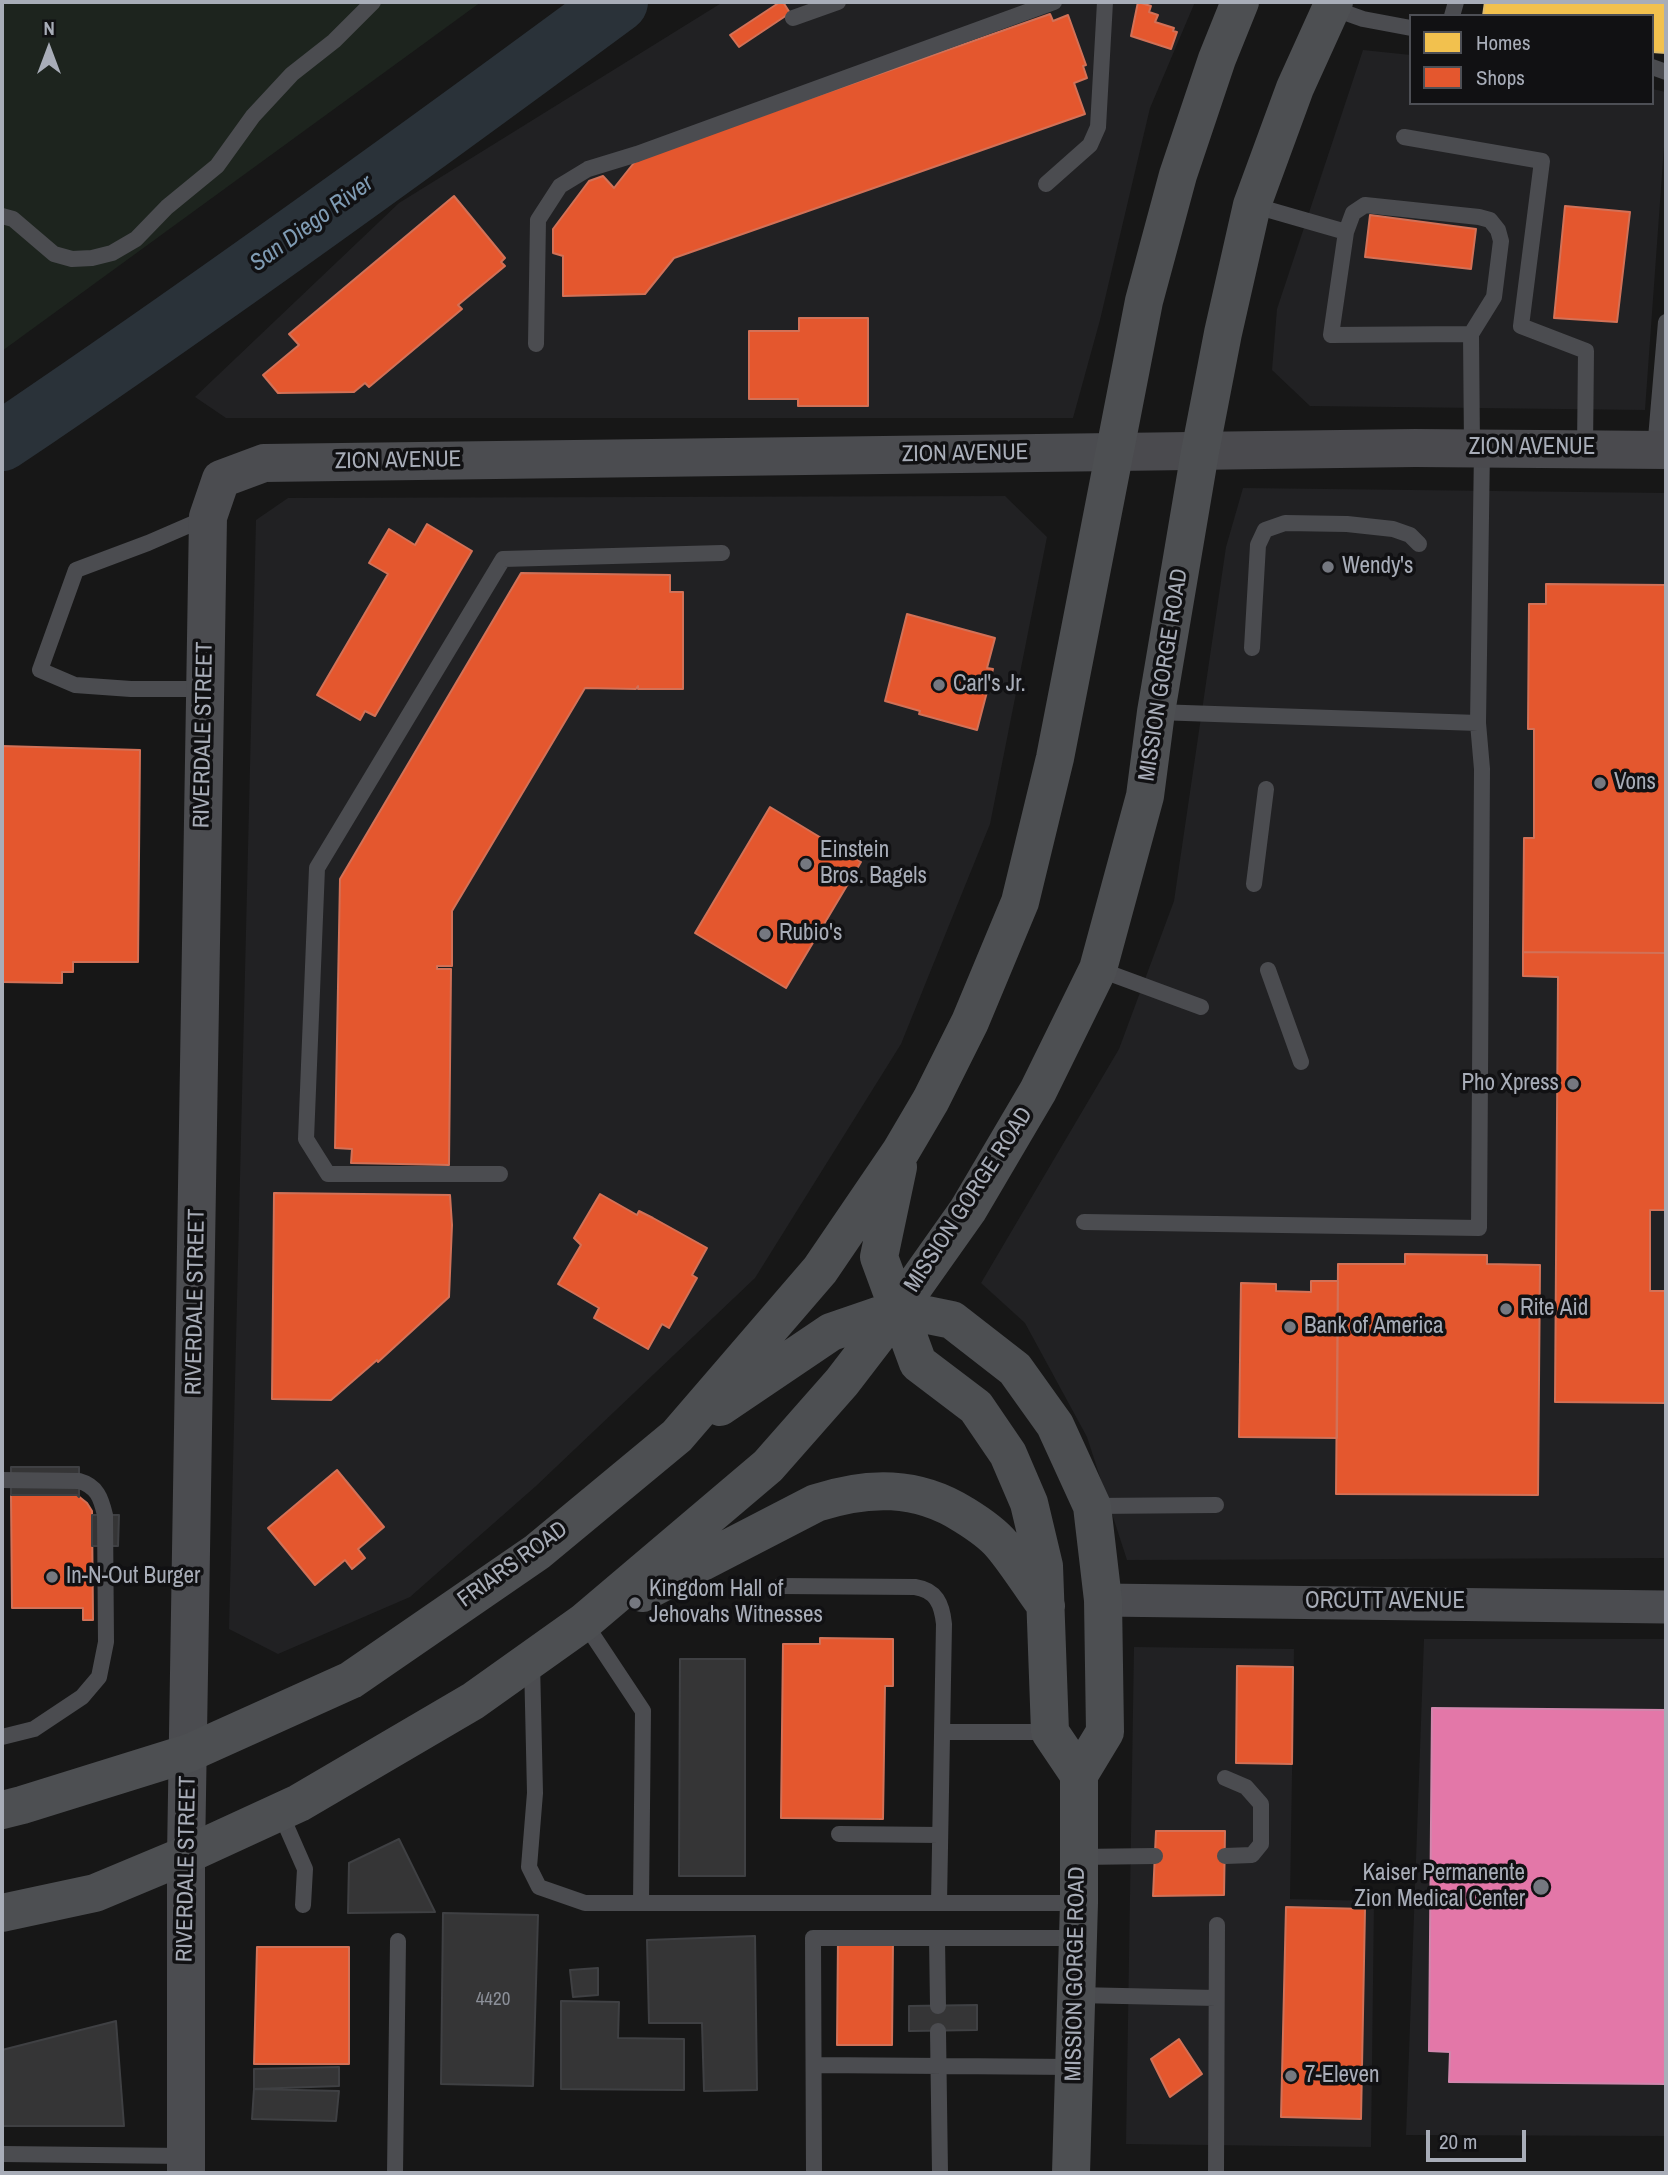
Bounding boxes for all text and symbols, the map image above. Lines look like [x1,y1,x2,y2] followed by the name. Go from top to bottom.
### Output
[14,14,84,84] north arrow
[1409,14,1654,105] legend
[43,15,55,41] text: N
[1476,28,1531,57] text: Homes
[1476,63,1525,92] text: Shops
[245,170,379,278] water label: San Diego River
[1469,434,1595,462] street label: ZION AVENUE
[902,439,1028,469] street label: ZION AVENUE
[335,446,461,476] street label: ZION AVENUE
[1342,553,1413,581] place label: Wendy's
[1320,559,1336,575] marker: Wendy's
[1134,567,1194,783] street label: MISSION GORGE ROAD
[189,641,219,829] street label: RIVERDALE STREET
[953,671,1026,699] place label: Carl's Jr.
[931,677,947,693] marker: Carl's Jr.
[1614,769,1656,797] place label: Vons
[1592,775,1608,791] marker: Vons
[820,837,927,891] place label: Einstein Bros. Bagels
[798,856,814,872] marker: Einstein Bros. Bagels
[779,920,842,948] place label: Rubio's
[757,926,773,942] marker: Rubio's
[1462,1070,1559,1098] place label: Pho Xpress
[1565,1076,1581,1092] marker: Pho Xpress
[899,1102,1039,1298] street label: MISSION GORGE ROAD
[181,1208,211,1396] street label: RIVERDALE STREET
[1520,1295,1588,1323] place label: Rite Aid
[1498,1301,1514,1317] marker: Rite Aid
[1304,1313,1443,1341] place label: Bank of America
[1282,1319,1298,1335] marker: Bank of America
[453,1516,573,1614] street label: FRIARS ROAD
[66,1563,200,1591] place label: In-N-Out Burger
[44,1569,60,1585] marker: In-N-Out Burger
[649,1576,823,1630] place label: Kingdom Hall of Jehovahs Witnesses
[1305,1588,1465,1616] street label: ORCUTT AVENUE
[627,1595,643,1611] marker: Kingdom Hall of Jehovahs Witnesses
[172,1775,202,1963] street label: RIVERDALE STREET
[1354,1860,1525,1914] place label: Kaiser Permanente Zion Medical Center
[1060,1866,1092,2082] street label: MISSION GORGE ROAD
[1531,1877,1551,1897] marker: Kaiser Permanente Zion Medical Center
[476,1989,510,2011] house number: 4420
[1305,2062,1379,2090] place label: 7-Eleven
[1283,2068,1299,2084] marker: 7-Eleven
[1430,2116,1530,2160] scale bar
[1439,2127,1477,2156] text: 20 m

